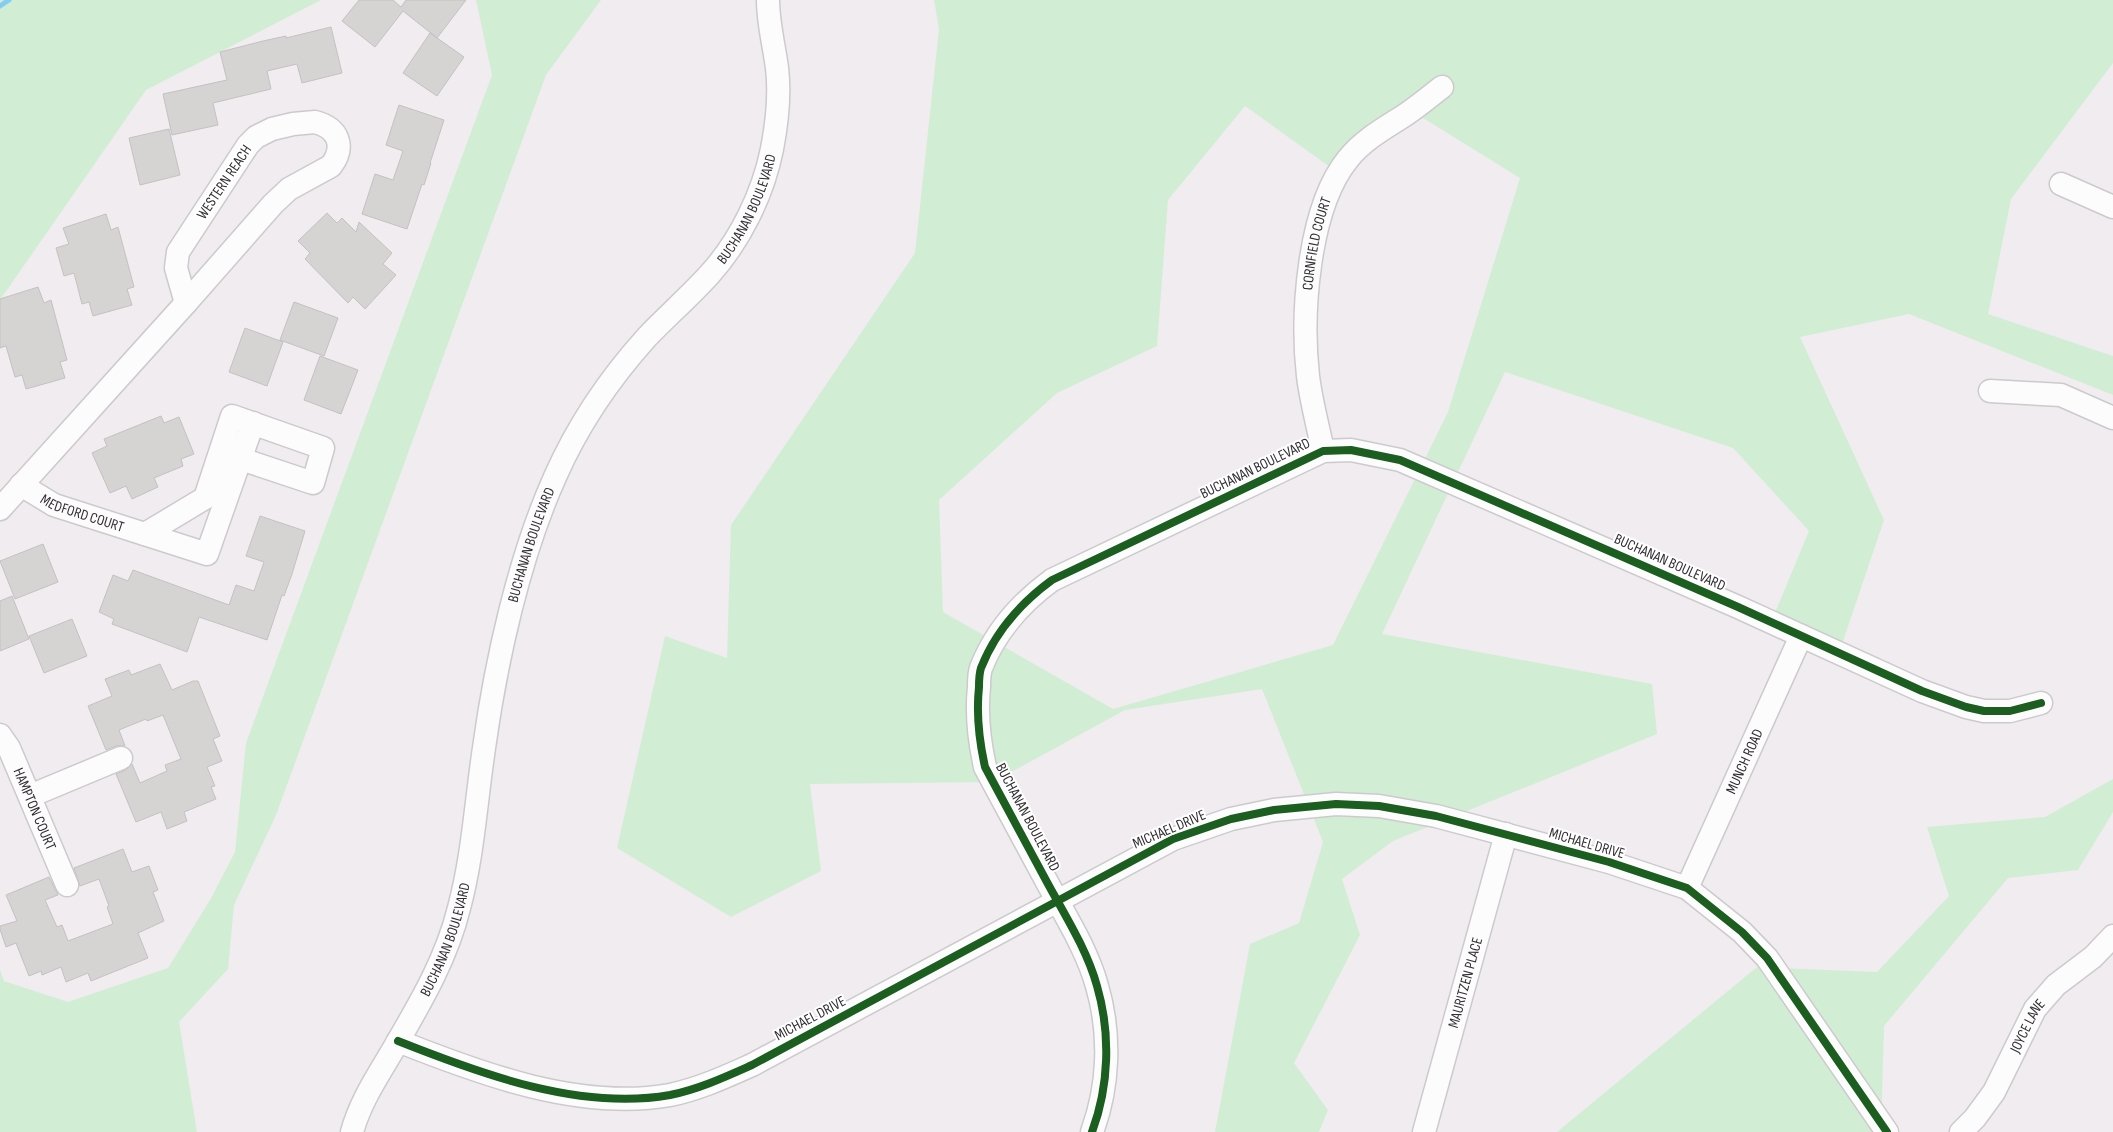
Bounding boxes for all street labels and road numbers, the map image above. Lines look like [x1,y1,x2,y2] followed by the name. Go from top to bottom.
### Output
[193,141,256,223] street label: WESTERN REACH
[713,152,781,268] street label: BUCHANAN BOULEVARD
[1298,194,1336,291] street label: CORNFIELD COURT
[1197,434,1313,503] street label: BUCHANAN BOULEVARD
[504,485,559,604] street label: BUCHANAN BOULEVARD
[37,490,126,537] street label: MEDFORD COURT
[1611,529,1728,595] street label: BUCHANAN BOULEVARD
[1722,726,1768,797] street label: MUNCH ROAD
[991,760,1064,875] street label: BUCHANAN BOULEVARD
[9,765,60,853] street label: HAMPTON COURT
[1130,806,1209,853] street label: MICHAEL DRIVE
[1547,824,1627,863] street label: MICHAEL DRIVE
[416,881,475,1000] street label: BUCHANAN BOULEVARD
[1444,935,1487,1030] street label: MAURITZEN PLACE
[771,992,849,1045] street label: MICHAEL DRIVE
[2005,995,2049,1057] street label: JOYCE LANE

